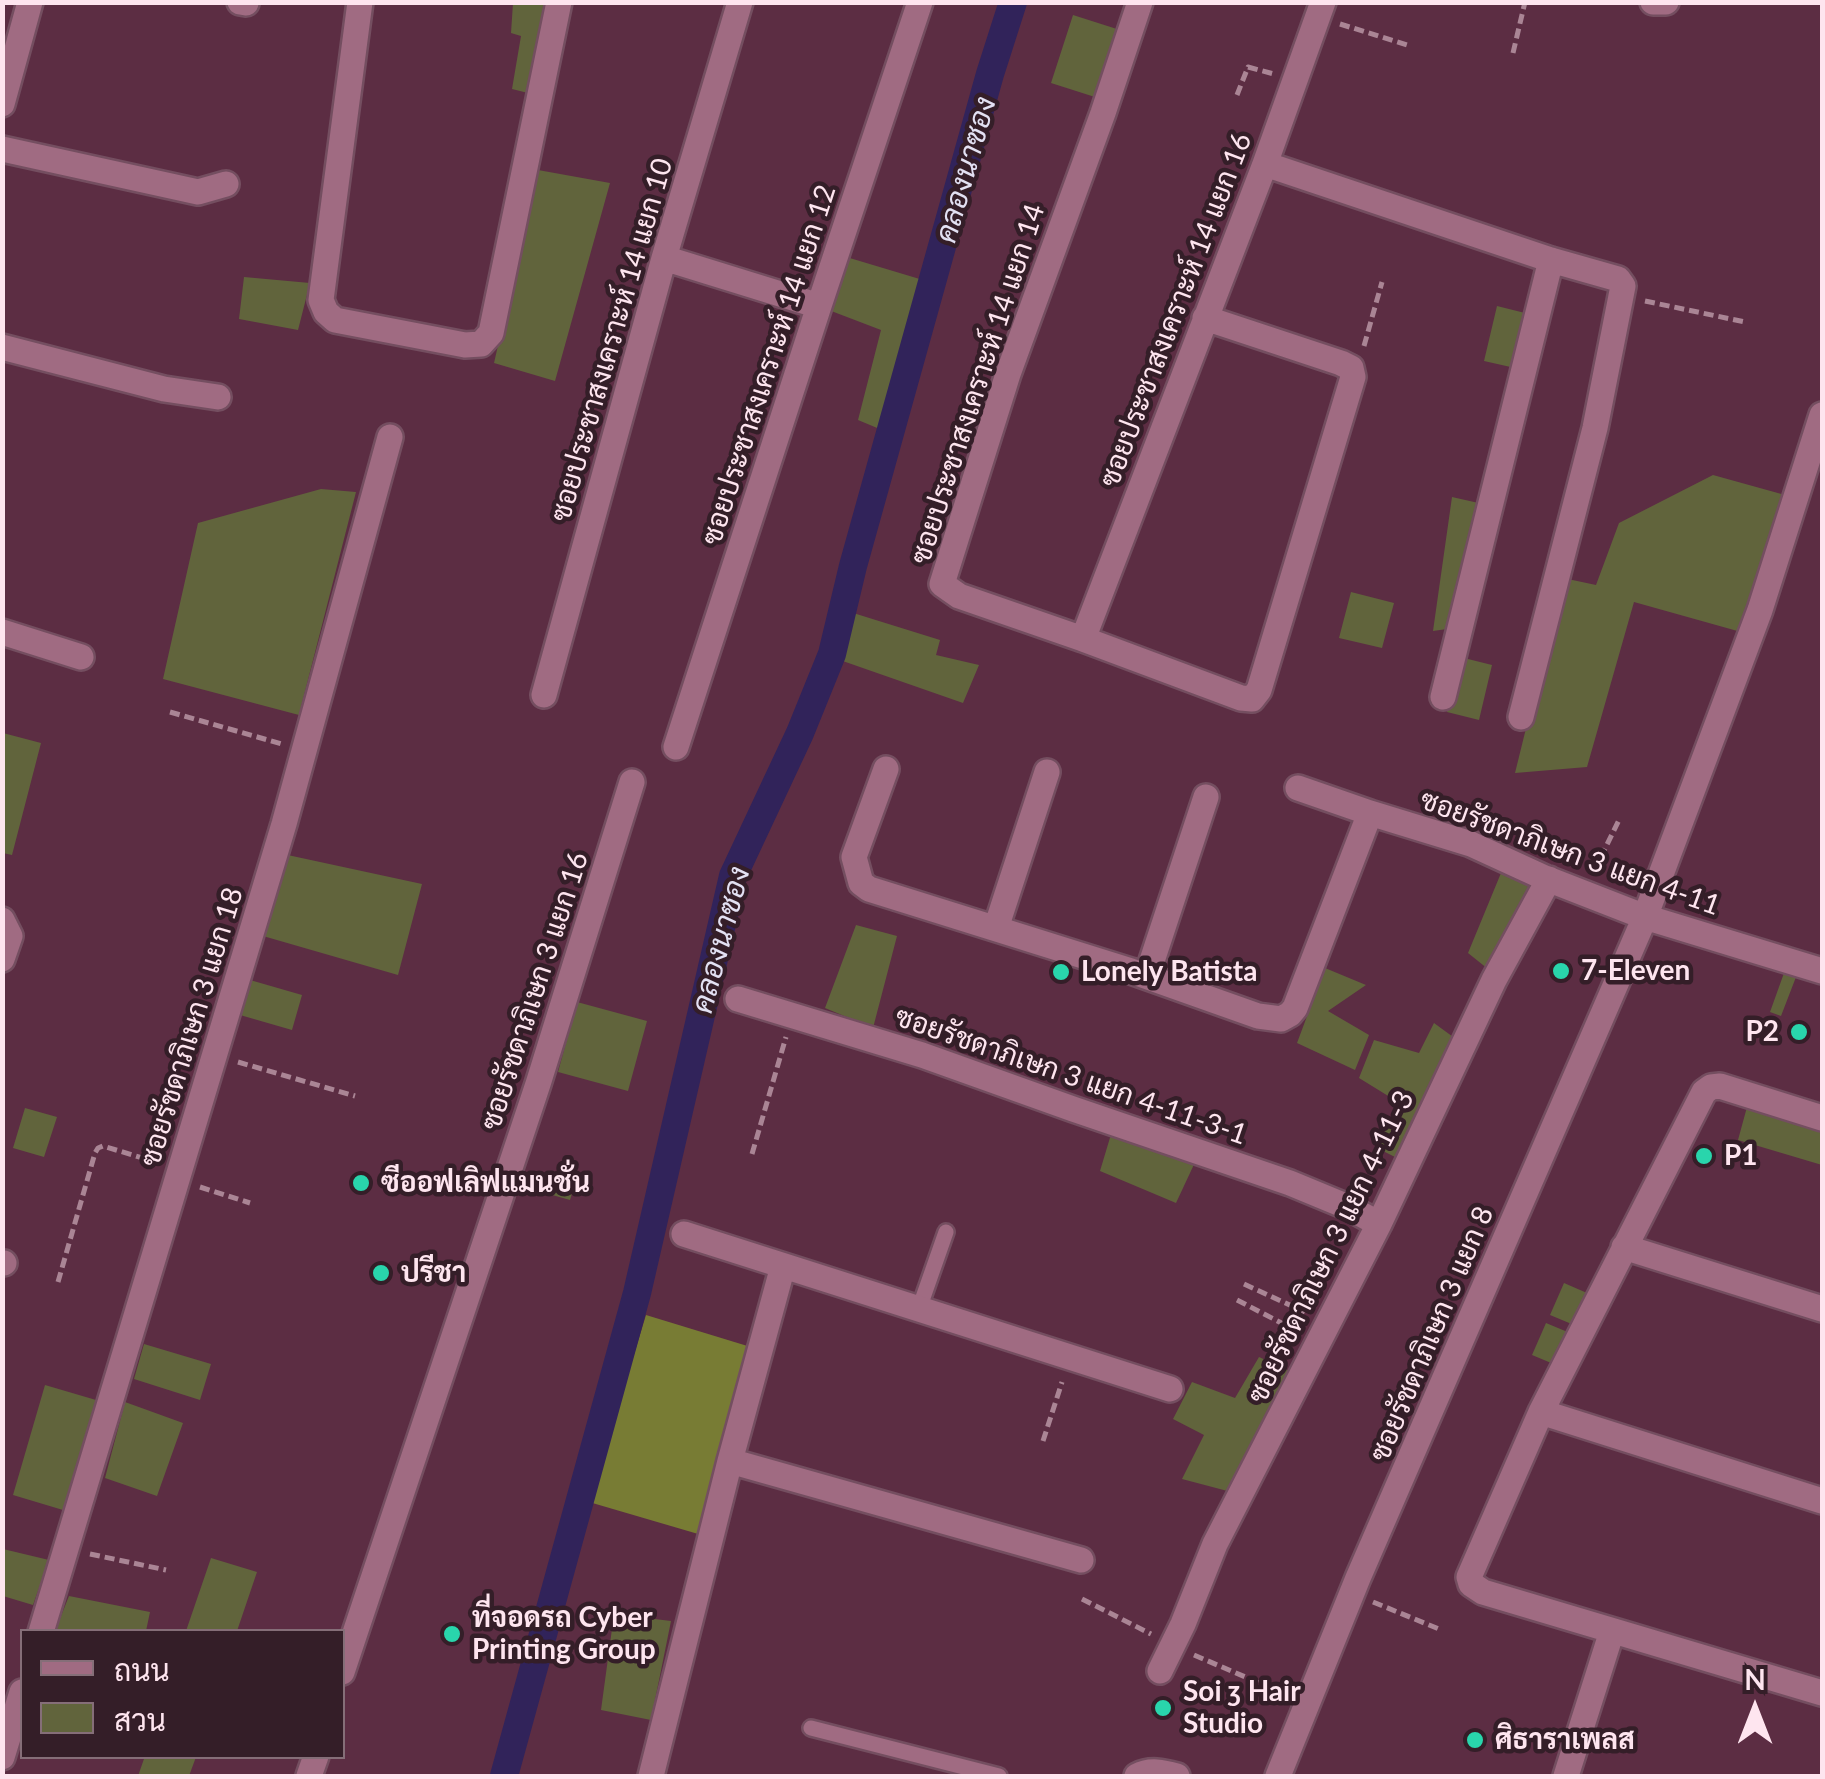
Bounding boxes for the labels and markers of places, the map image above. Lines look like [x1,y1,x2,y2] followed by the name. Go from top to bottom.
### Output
[1581,954,1690,988] place label: 7-Eleven
[1081,955,1257,989] place label: Lonely Batista
[1550,960,1572,982] marker: 7-Eleven
[1050,961,1072,983] marker: Lonely Batista
[1745,1015,1779,1049] place label: P2
[1788,1021,1810,1043] marker: P2
[1724,1139,1758,1173] place label: P1
[1693,1145,1715,1167] marker: P1
[381,1166,590,1200] place label: ซีออฟเลิฟแมนชั่น
[350,1172,372,1194] marker: ซีออฟเลิฟแมนชั่น
[401,1256,466,1290] place label: ปรีชา
[370,1262,392,1284] marker: ปรีชา
[472,1601,656,1667] place label: ที่จอดรถ Cyber Printing Group
[441,1623,463,1645] marker: ที่จอดรถ Cyber Printing Group
[1183,1675,1301,1741] place label: Soi ʒ Hair Studio
[1152,1697,1174,1719] marker: Soi ʒ Hair Studio
[1495,1723,1635,1757] place label: ศิธาราเพลส
[1464,1729,1486,1751] marker: ศิธาราเพลส

